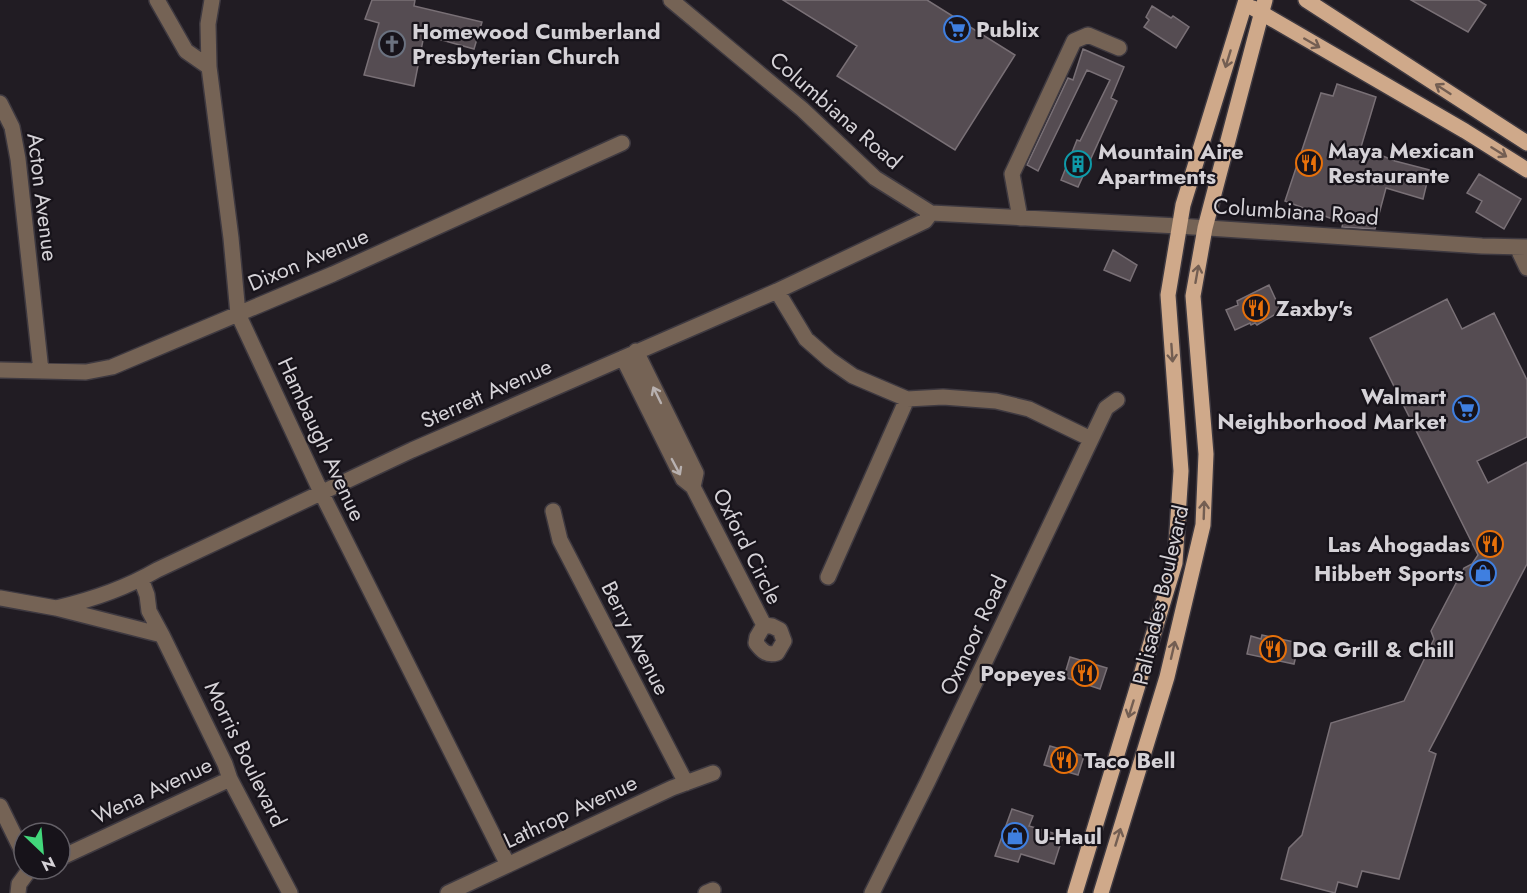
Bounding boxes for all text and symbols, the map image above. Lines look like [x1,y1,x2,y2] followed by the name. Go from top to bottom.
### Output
[976,13,1040,45] place label: Publix
[942,14,972,44] supermarket icon: Publix
[412,15,661,72] place label: Homewood Cumberland Presbyterian Church
[377,29,407,59] church icon: Homewood Cumberland Presbyterian Church
[1303,37,1320,49] one-way arrow
[763,44,909,176] street label: Columbiana Road
[1222,49,1233,68] one-way arrow
[1434,82,1451,95] one-way arrow
[19,131,67,263] street label: Acton Avenue
[1328,134,1474,191] place label: Maya Mexican Restaurante
[1097,135,1244,192] place label: Mountain Aire Apartments
[1490,146,1506,158] one-way arrow
[1294,148,1324,178] restaurant icon: Maya Mexican Restaurante
[1063,149,1093,179] building icon: Mountain Aire Apartments
[1212,189,1380,233] street label: Columbiana Road
[243,219,373,299] street label: Dixon Avenue
[1192,264,1203,284] one-way arrow
[1276,292,1353,324] place label: Zaxby's
[1241,293,1271,323] restaurant icon: Zaxby's
[1167,343,1178,363] one-way arrow
[415,350,557,436] street label: Sterrett Avenue
[270,352,374,526] street label: Hambaugh Avenue
[1217,380,1446,437] place label: Walmart Neighborhood Market
[651,387,663,405] one-way arrow
[1451,394,1481,424] supermarket icon: Walmart Neighborhood Market
[671,457,682,475] one-way arrow
[705,482,791,610] street label: Oxford Circle
[1198,500,1210,520] one-way arrow
[1124,502,1196,688] street label: Palisades Boulevard
[1327,528,1470,560] place label: Las Ahogadas
[1475,529,1505,559] restaurant icon: Las Ahogadas
[1314,557,1464,589] place label: Hibbett Sports
[1468,558,1498,588] shop icon: Hibbett Sports
[931,570,1015,700] street label: Oxmoor Road
[594,575,678,701] street label: Berry Avenue
[1292,633,1454,665] place label: DQ Grill & Chill
[1258,634,1288,664] restaurant icon: DQ Grill & Chill
[1168,641,1180,660] one-way arrow
[980,657,1066,689] place label: Popeyes
[1070,658,1100,688] restaurant icon: Popeyes
[197,676,295,832] street label: Morris Boulevard
[1125,699,1136,718] one-way arrow
[1084,744,1176,776] place label: Taco Bell
[1049,745,1079,775] restaurant icon: Taco Bell
[87,748,217,832] street label: Wena Avenue
[498,766,642,856] street label: Lathrop Avenue
[1034,820,1102,852] place label: U-Haul
[12,821,72,881] north arrow
[1000,821,1030,851] shop icon: U-Haul
[1113,828,1124,847] one-way arrow
[38,851,59,877] text: N

